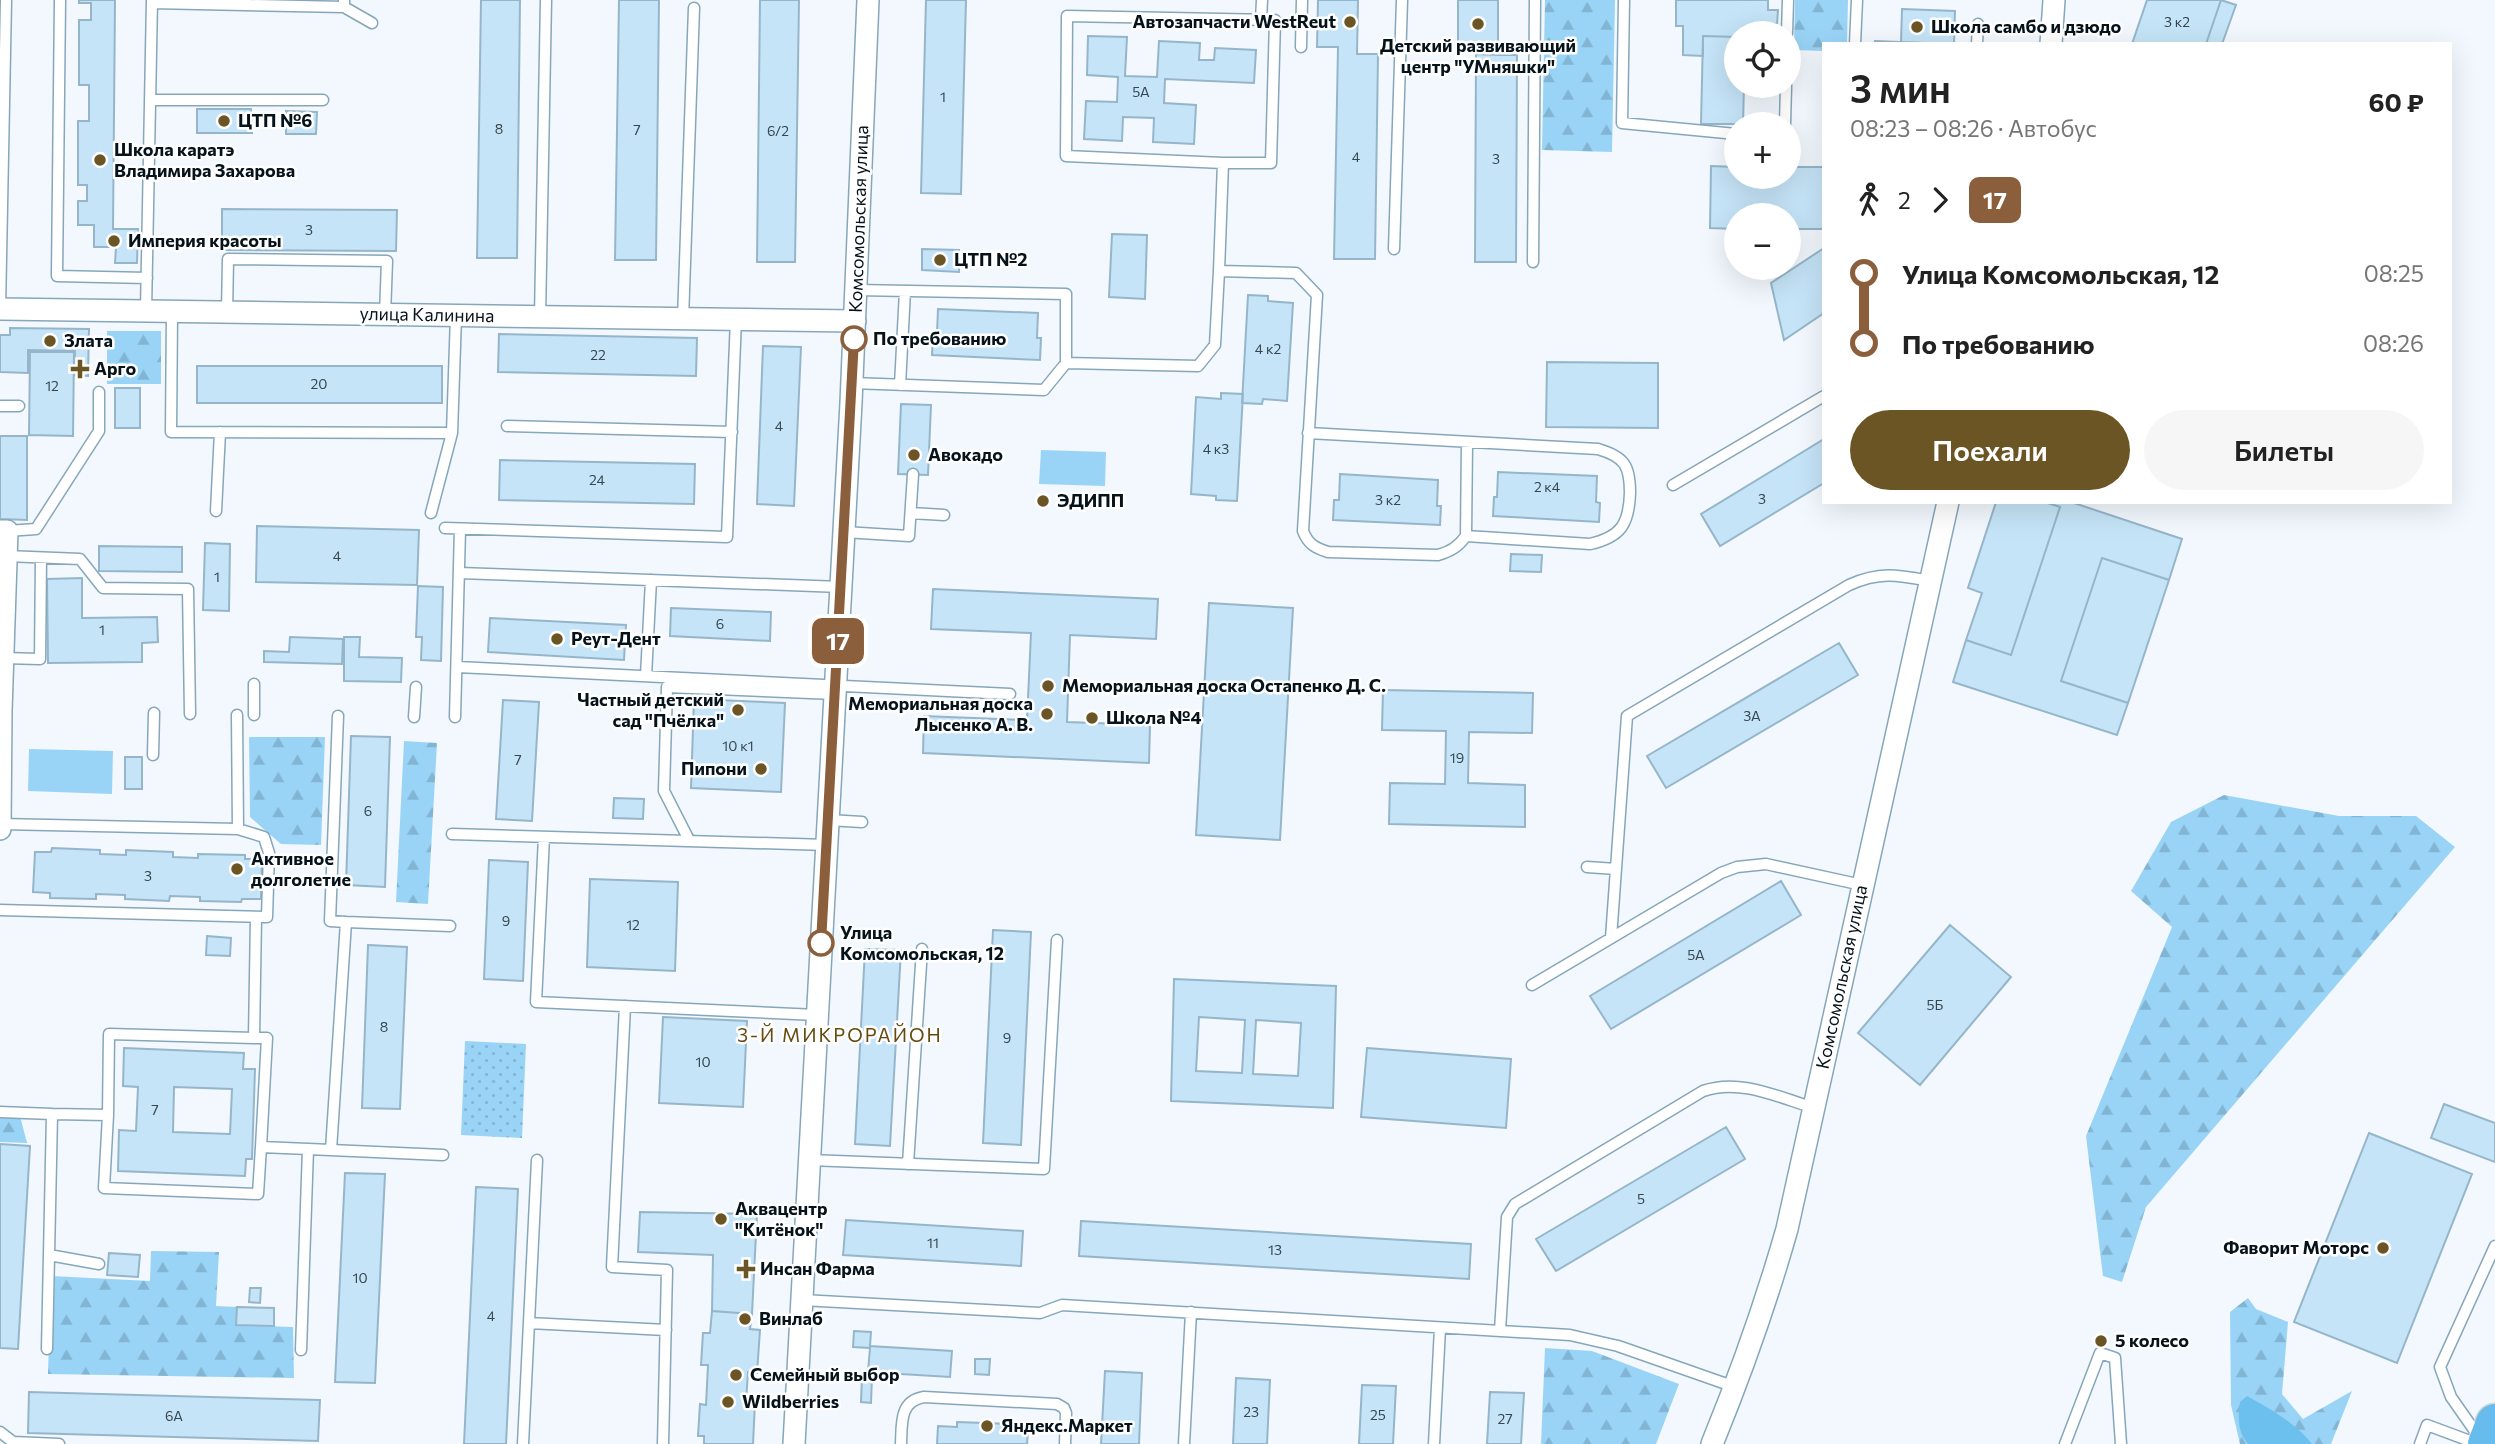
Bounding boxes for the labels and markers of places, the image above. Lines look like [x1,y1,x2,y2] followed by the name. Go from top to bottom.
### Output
[1132,10,1336,32] place label: Автозапчасти WestReut
[1342,14,1358,30] marker: Автозапчасти WestReut
[1931,15,2122,37] place label: Школа самбо и дзюдо
[1470,16,1486,32] marker: Детский развивающий центр "УМняшки"
[1909,19,1925,35] marker: Школа самбо и дзюдо
[1380,34,1576,77] place label: Детский развивающий центр "УМняшки"
[238,109,312,131] place label: ЦТП №6
[216,113,232,129] marker: ЦТП №6
[114,138,295,181] place label: Школа каратэ Владимира Захарова
[92,152,108,168] marker: Школа каратэ Владимира Захарова
[128,229,282,251] place label: Империя красоты
[106,233,122,249] marker: Империя красоты
[954,248,1028,270] place label: ЦТП №2
[932,252,948,268] marker: ЦТП №2
[841,326,867,352] marker: По требованию
[873,327,1006,349] place label: По требованию
[64,329,113,351] place label: Злата
[42,333,58,349] marker: Злата
[94,357,136,379] place label: Арго
[72,361,88,377] marker: Арго
[928,443,1003,465] place label: Авокадо
[906,447,922,463] marker: Авокадо
[1057,489,1124,511] place label: ЭДИПП
[1035,493,1051,509] marker: ЭДИПП
[571,627,661,649] place label: Реут-Дент
[549,631,565,647] marker: Реут-Дент
[1062,674,1386,696] place label: Мемориальная доска Остапенко Д. С.
[1040,678,1056,694] marker: Мемориальная доска Остапенко Д. С.
[577,688,724,731] place label: Частный детский сад "Пчёлка"
[848,692,1033,735] place label: Мемориальная доска Лысенко А. В.
[730,702,746,718] marker: Частный детский сад "Пчёлка"
[1039,706,1055,722] marker: Мемориальная доска Лысенко А. В.
[1106,706,1201,728] place label: Школа №4
[1084,710,1100,726] marker: Школа №4
[681,757,747,779] place label: Пипони
[753,761,769,777] marker: Пипони
[251,847,351,890] place label: Активное долголетие
[229,861,245,877] marker: Активное долголетие
[840,921,1004,964] place label: Улица Комсомольская, 12
[808,930,834,956] marker: Улица Комсомольская, 12
[735,1197,828,1240] place label: Аквацентр "Китёнок"
[713,1211,729,1227] marker: Аквацентр "Китёнок"
[2223,1236,2369,1258] place label: Фаворит Моторс
[2375,1240,2391,1256] marker: Фаворит Моторс
[760,1257,875,1279] place label: Инсан Фарма
[738,1261,754,1277] marker: Инсан Фарма
[759,1307,823,1329] place label: Винлаб
[737,1311,753,1327] marker: Винлаб
[2115,1329,2189,1351] place label: 5 колесо
[2093,1333,2109,1349] marker: 5 колесо
[750,1363,900,1385] place label: Семейный выбор
[728,1367,744,1383] marker: Семейный выбор
[742,1390,839,1412] place label: Wildberries
[720,1394,736,1410] marker: Wildberries
[1001,1414,1133,1436] place label: Яндекс.Маркет
[979,1418,995,1434] marker: Яндекс.Маркет

